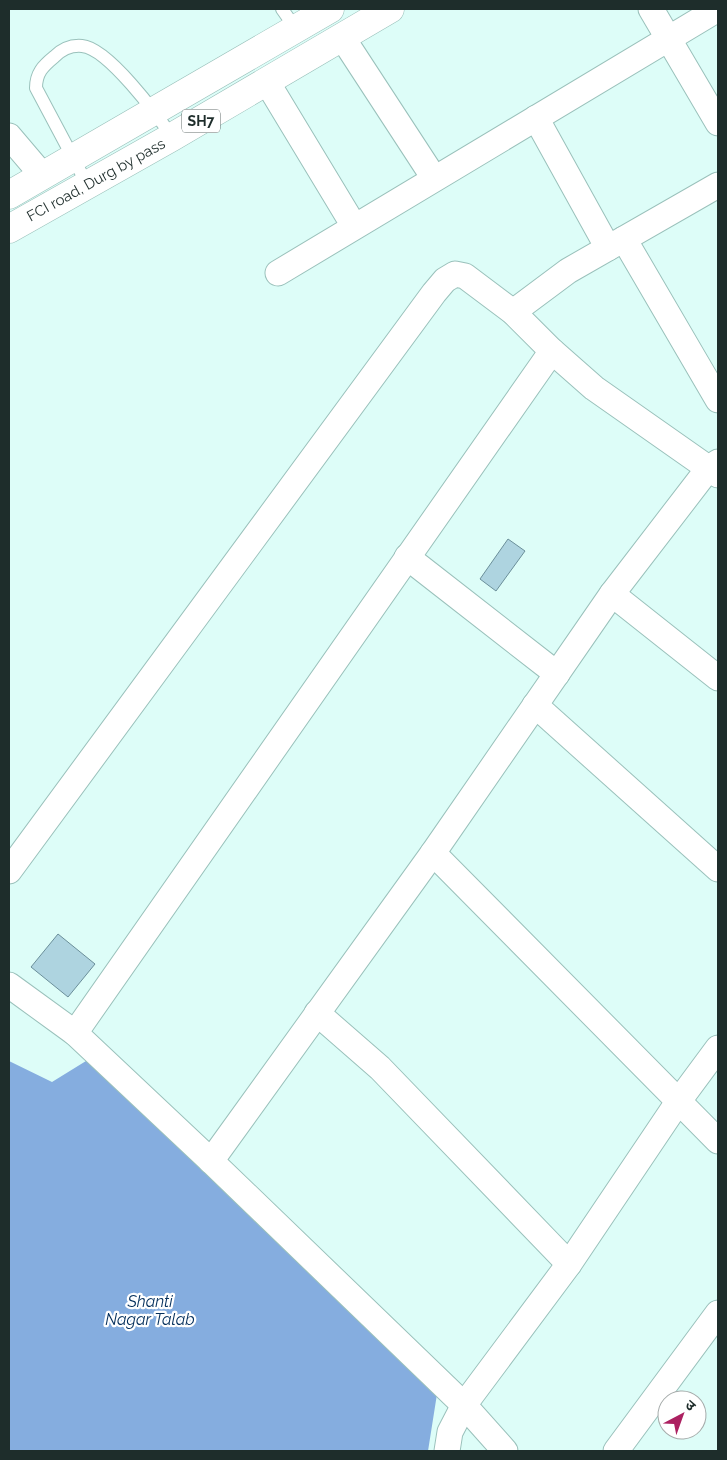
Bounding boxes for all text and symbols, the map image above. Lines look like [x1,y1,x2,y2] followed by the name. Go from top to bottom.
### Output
[182,110,220,132] road number: SH7
[24,134,168,226] street label: FCI road, Durg by pass
[105,1292,195,1329] water label: Shanti Nagar Talab
[657,1390,707,1440] north arrow
[682,1396,699,1414] text: उ

